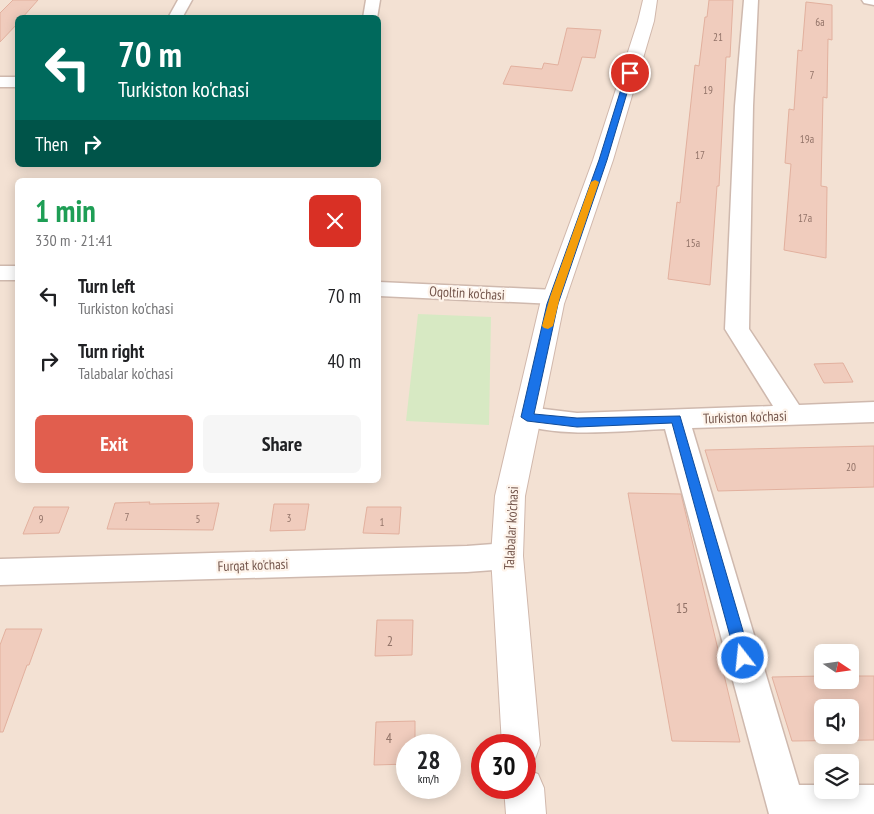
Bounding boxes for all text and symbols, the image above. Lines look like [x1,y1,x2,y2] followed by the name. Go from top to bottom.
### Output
[815,15,825,29] house number: 6a
[713,30,723,44] house number: 21
[118,31,182,77] text: 70 m
[35,35,100,100] icon: left
[609,52,651,94] pin
[616,59,644,87] icon: arrive
[810,68,815,82] house number: 7
[118,75,250,103] text: Turkiston ko'chasi
[703,83,713,97] house number: 19
[78,130,106,158] icon: right
[35,132,68,156] text: Then
[800,132,814,146] house number: 19a
[695,148,705,162] house number: 17
[35,191,96,230] text: 1 min
[309,195,361,247] button: close
[798,211,812,225] house number: 17a
[35,230,113,250] text: 330 m · 21:41
[686,236,700,250] house number: 15a
[78,274,135,298] text: Turn left
[35,282,63,310] icon: left
[429,282,505,304] street label: Oqoltin ko'chasi
[328,284,361,308] text: 70 m
[78,298,174,318] text: Turkiston ko'chasi
[78,339,144,363] text: Turn right
[35,347,63,375] icon: right
[328,349,361,373] text: 40 m
[78,363,173,383] text: Talabalar ko'chasi
[703,407,787,427] street label: Turkiston ko'chasi
[35,415,193,473] button: Exit
[203,415,361,473] button: Share
[846,460,856,474] house number: 20
[500,486,522,570] street label: Talabalar ko'chasi
[125,510,130,524] house number: 7
[287,511,292,525] house number: 3
[39,512,44,526] house number: 9
[196,512,201,526] house number: 5
[380,515,385,529] house number: 1
[217,555,289,575] street label: Furqat ko'chasi
[676,599,688,617] house number: 15
[716,631,768,683] position arrow
[387,632,393,650] house number: 2
[814,644,859,689] north arrow
[814,644,859,799] map controls
[814,699,859,744] button: sound
[386,729,393,747] house number: 4
[471,734,536,799] speed limit sign: 30
[417,744,440,776] text: 28
[814,754,859,799] button: layers
[418,771,439,786] text: km/h

